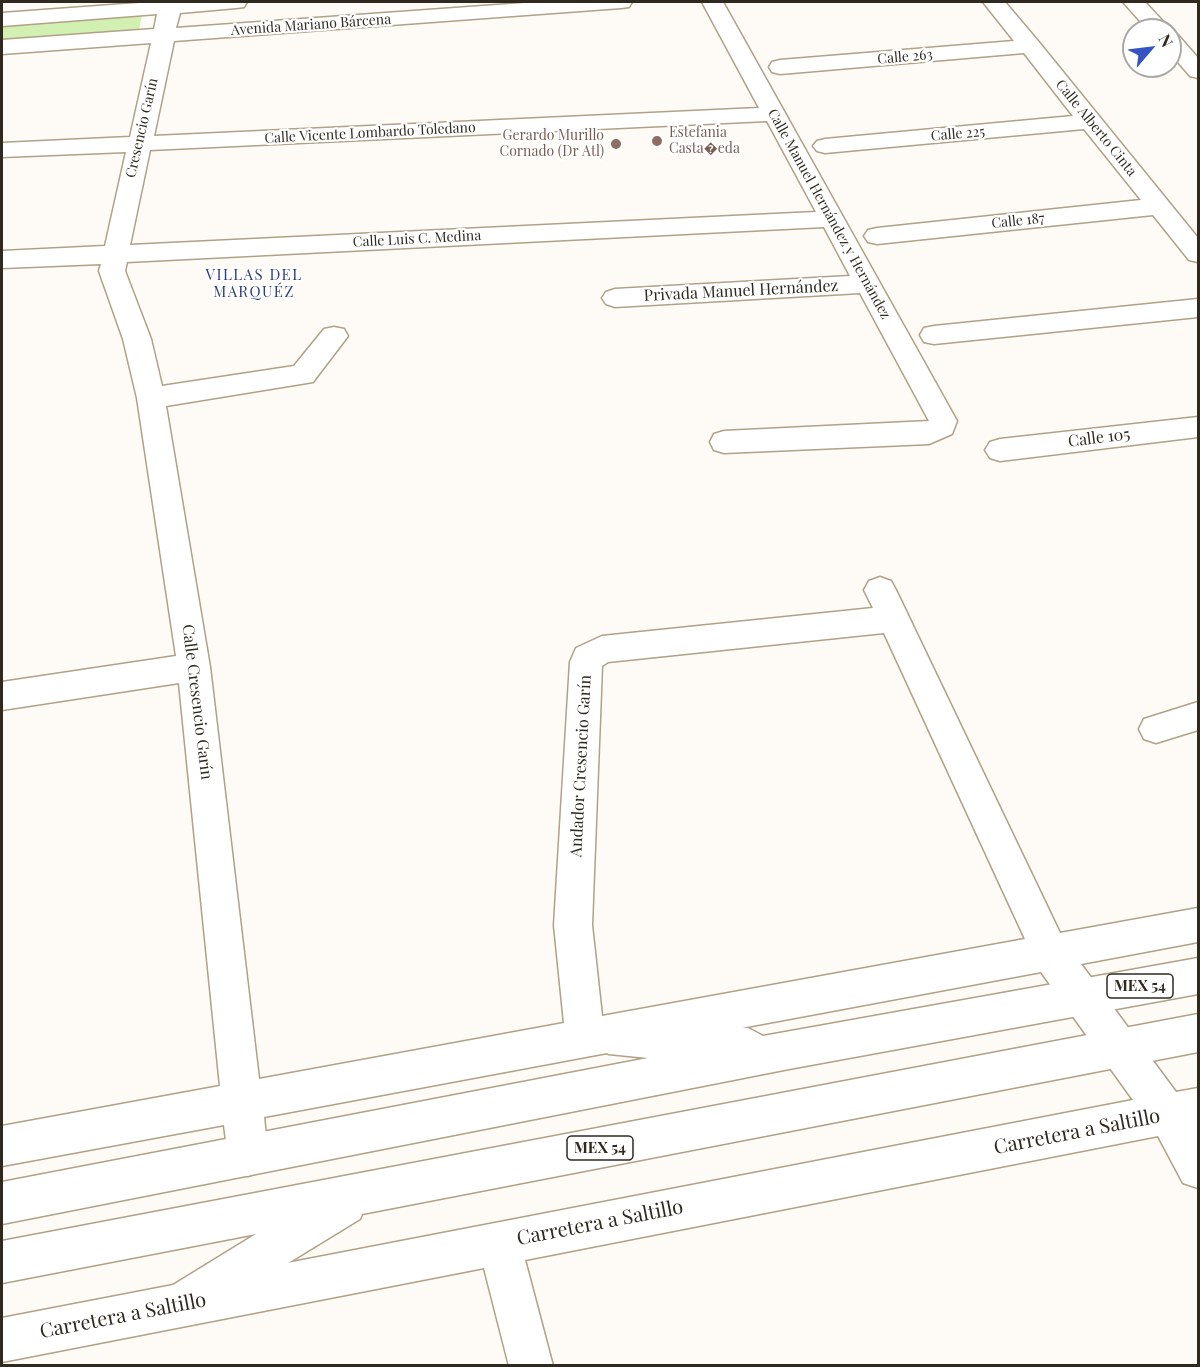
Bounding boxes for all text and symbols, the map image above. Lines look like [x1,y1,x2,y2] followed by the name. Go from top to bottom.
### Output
[230,11,392,39] street label: Avenida Mariano Bárcena
[1122,18,1182,78] north arrow
[1155,30,1179,50] text: N
[877,46,933,68] street label: Calle 263
[122,76,162,180] street label: Cresencio Garín
[1052,76,1140,180] street label: Calle Alberto Cinta
[764,106,894,322] street label: Calle Manuel Hernández y Hernández
[264,119,476,147] street label: Calle Vicente Lombardo Toledano
[930,123,986,145] street label: Calle 225
[669,125,740,158] place label: Estefania Casta�eda
[500,128,604,160] place label: Gerardo Murillo Cornado (Dr Atl)
[650,134,664,148] marker: Estefania Casta�eda
[609,137,623,151] marker: Gerardo Murillo Cornado (Dr Atl)
[991,210,1045,232] street label: Calle 187
[352,227,482,251] street label: Calle Luis C. Medina
[205,266,303,301] district label: VILLAS DEL MARQUÉZ
[643,276,839,306] street label: Privada Manuel Hernández
[1067,425,1131,451] street label: Calle 105
[178,623,216,781] street label: Calle Cresencio Garín
[567,674,595,858] street label: Andador Cresencio Garín
[1107,974,1173,998] road number: MEX 54
[992,1104,1162,1160] street label: Carretera a Saltillo
[567,1136,633,1160] road number: MEX 54
[515,1195,685,1251] street label: Carretera a Saltillo
[38,1288,208,1344] street label: Carretera a Saltillo

